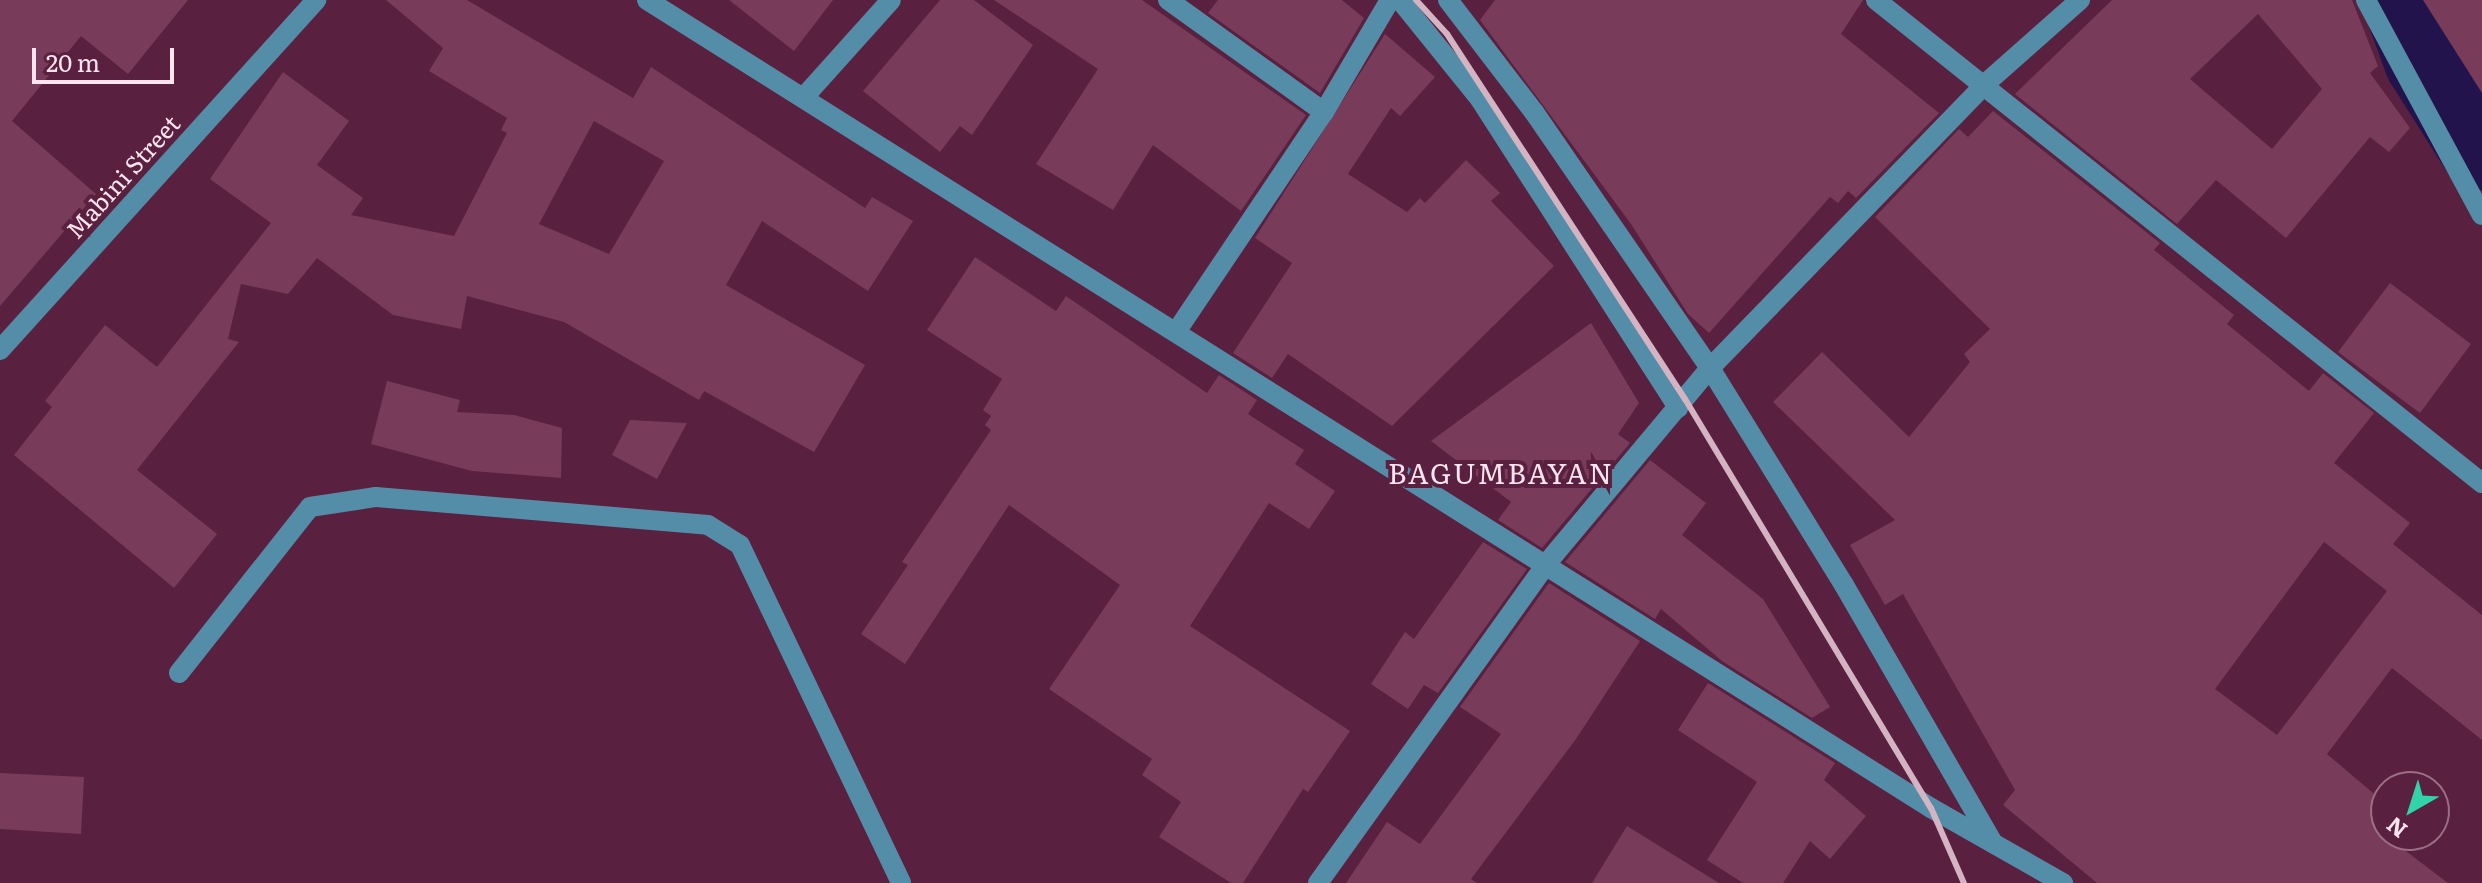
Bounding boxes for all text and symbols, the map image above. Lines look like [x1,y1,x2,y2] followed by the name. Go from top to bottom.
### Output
[36,32,178,82] scale bar
[46,44,100,79] text: 20 m
[59,109,185,243] street label: Mabini Street
[1388,455,1614,489] district label: BAGUMBAYAN
[2370,771,2450,851] north arrow
[2378,810,2413,847] text: N

